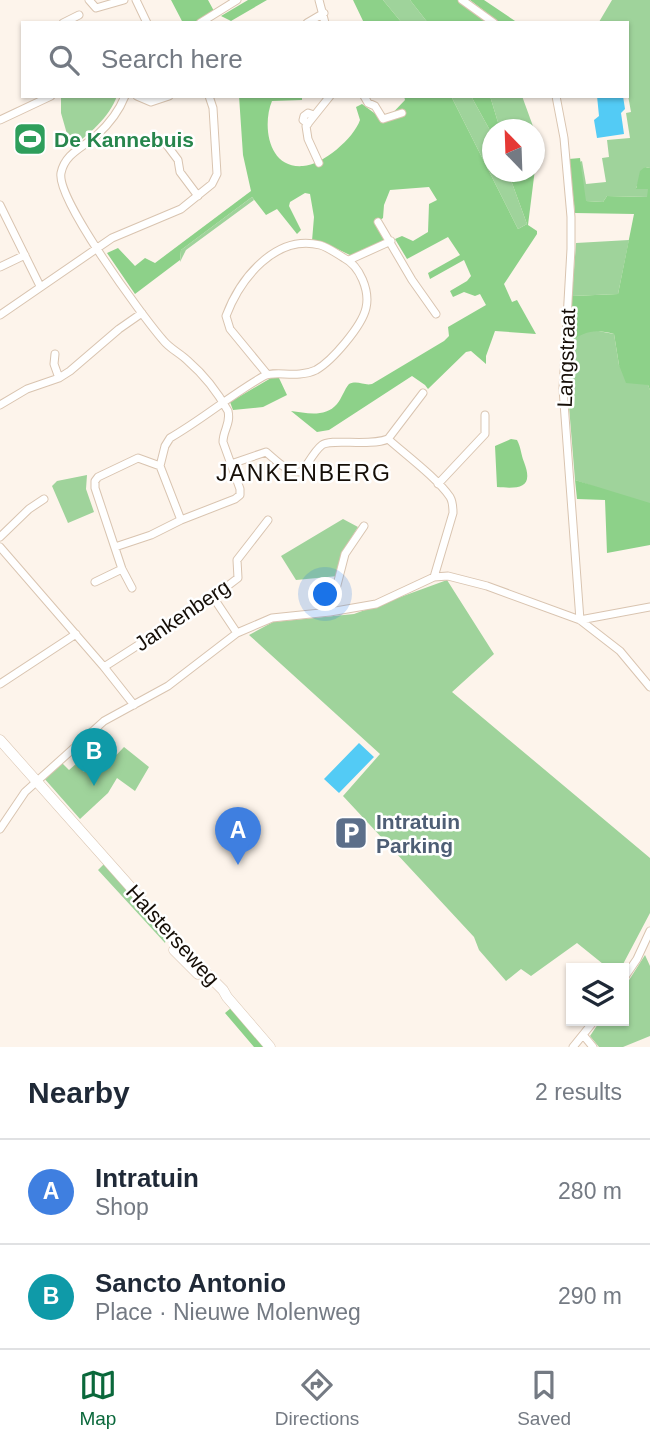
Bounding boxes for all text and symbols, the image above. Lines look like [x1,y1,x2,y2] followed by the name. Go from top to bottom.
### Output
[21,21,629,98] search box
[45,41,83,79] icon: search
[101,44,243,74] text: Search here
[482,119,545,182] north arrow
[11,120,49,158] sports icon: De Kannebuis
[54,128,194,151] place label: De Kannebuis
[553,308,579,408] street label: Langstraat
[216,460,392,486] district label: JANKENBERG
[130,575,234,655] street label: Jankenberg
[308,577,342,611] your location
[71,728,117,786] pin: B
[215,807,261,865] pin: A
[376,810,460,857] place label: Intratuin Parking
[332,814,370,852] parking icon: Intratuin Parking
[122,880,224,990] street label: Halsterseweg
[566,963,629,1026] map controls
[566,963,629,1026] button: layers
[28,1076,130,1109] text: Nearby
[535,1079,622,1105] text: 2 results
[95,1163,199,1193] text: Intratuin
[43,1178,59,1204] text: A
[558,1178,622,1204] text: 280 m
[95,1194,149,1220] text: Shop
[95,1268,286,1298] text: Sancto Antonio
[43,1283,59,1309] text: B
[558,1283,622,1309] text: 290 m
[95,1299,361,1325] text: Place · Nieuwe Molenweg
[79,1366,117,1430] tab: Map
[275,1366,359,1430] tab: Directions
[517,1366,571,1430] tab: Saved

